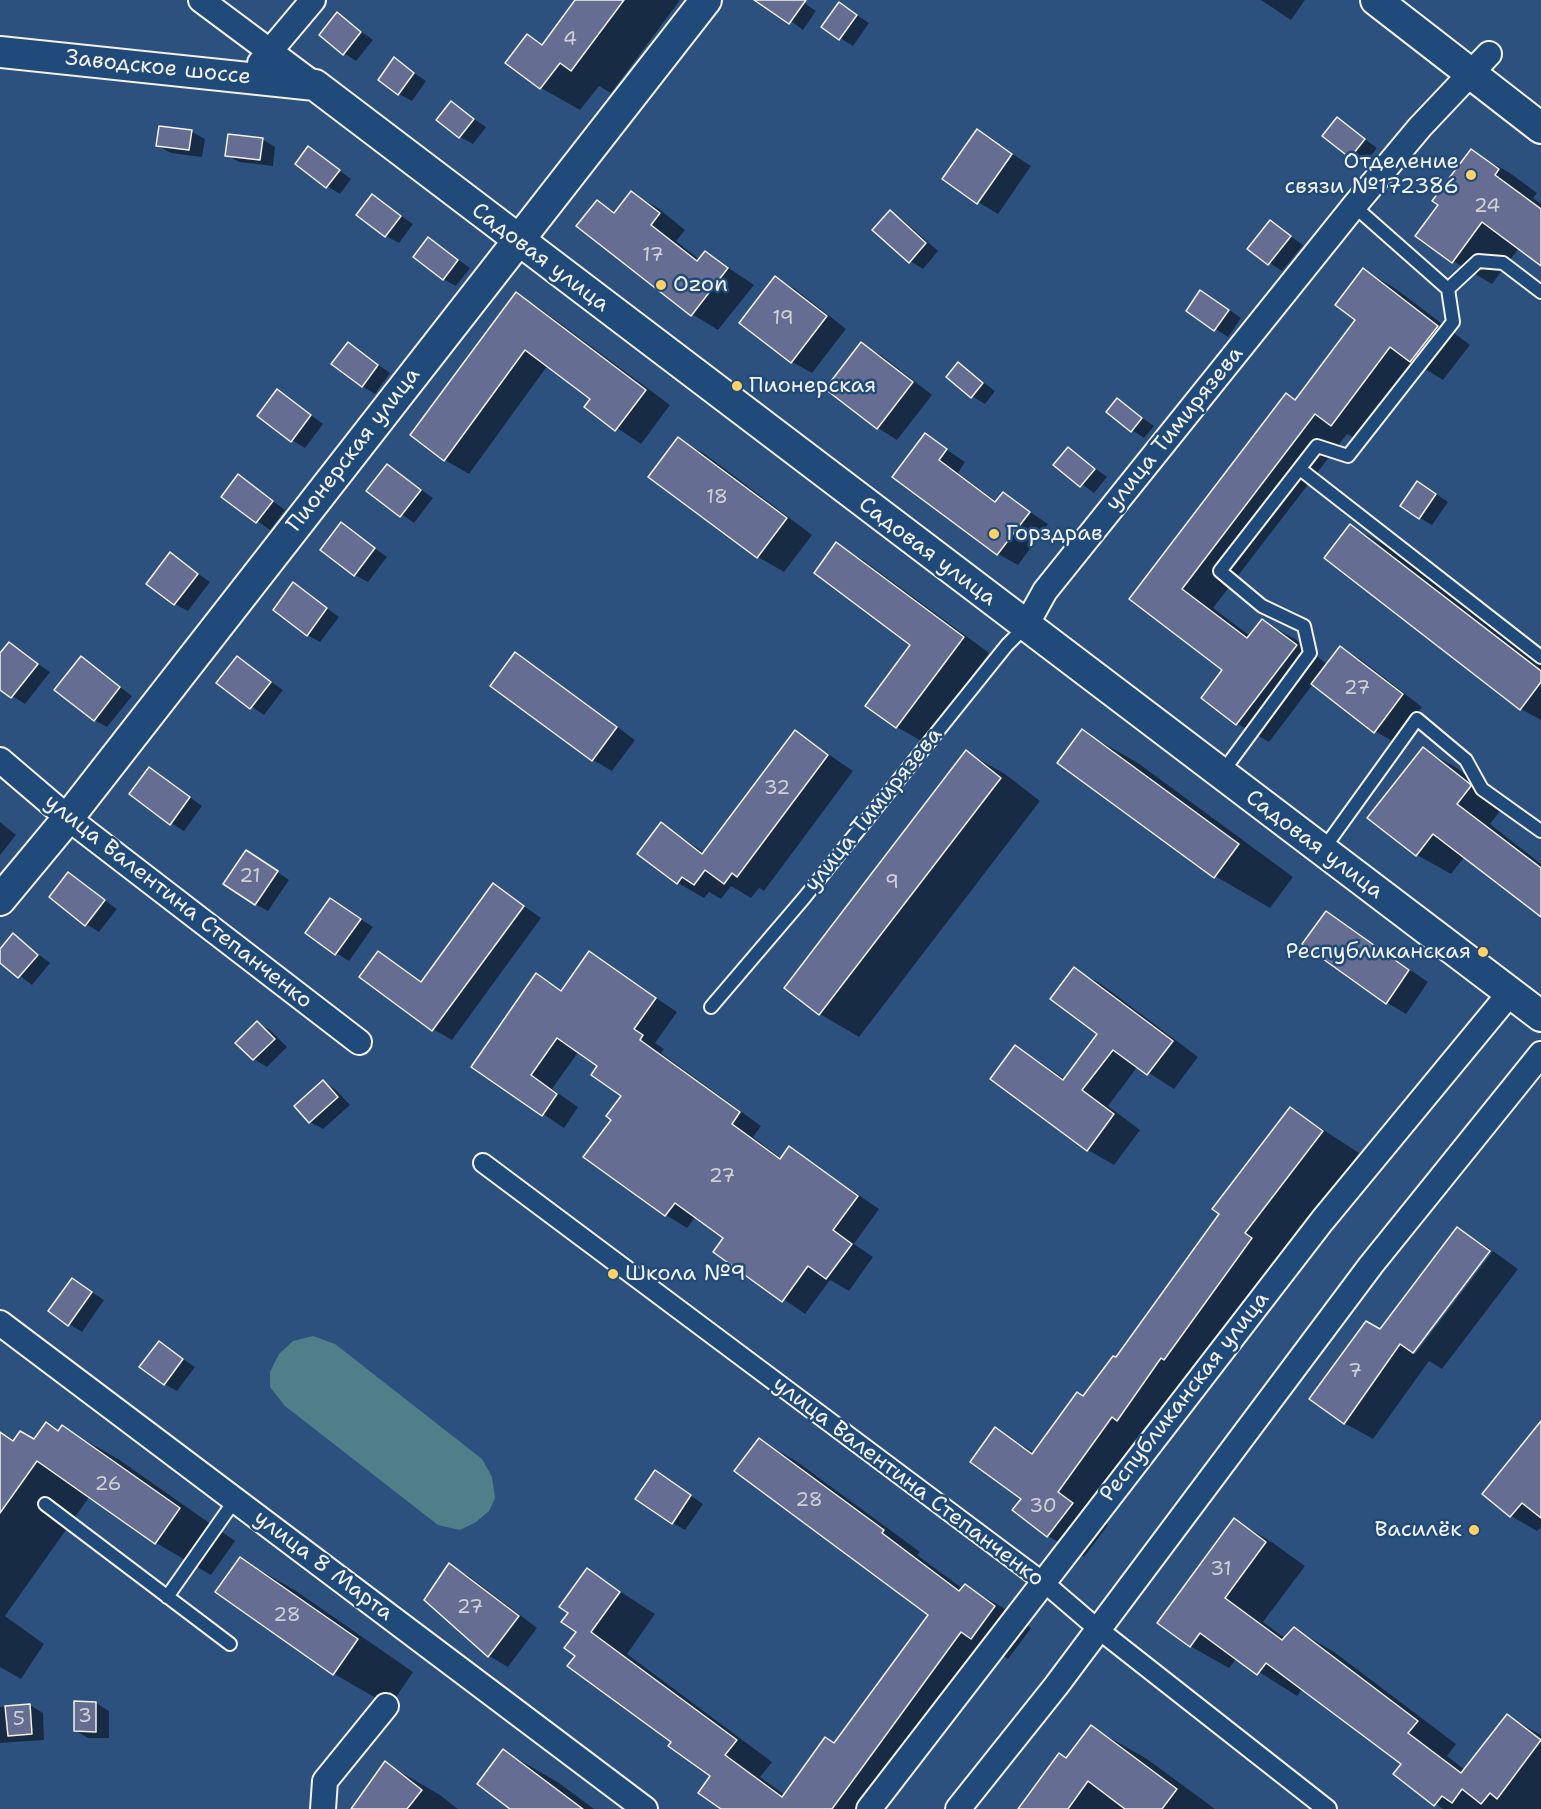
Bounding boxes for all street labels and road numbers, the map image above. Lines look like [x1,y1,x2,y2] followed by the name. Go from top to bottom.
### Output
[64,45,252,91] street label: Заводское шоссе
[466,198,614,318] street label: Садовая улица
[1101,341,1249,517] street label: улица Тимирязева
[282,363,426,537] street label: Пионерская улица
[853,492,1001,612] street label: Садовая улица
[800,722,948,898] street label: улица Тимирязева
[1240,785,1388,905] street label: Садовая улица
[39,789,317,1015] street label: улица Валентина Степанченко
[1095,1287,1275,1507] street label: Республиканская улица
[767,1371,1049,1593] street label: улица Валентина Степанченко
[248,1505,398,1627] street label: улица 8 Марта

